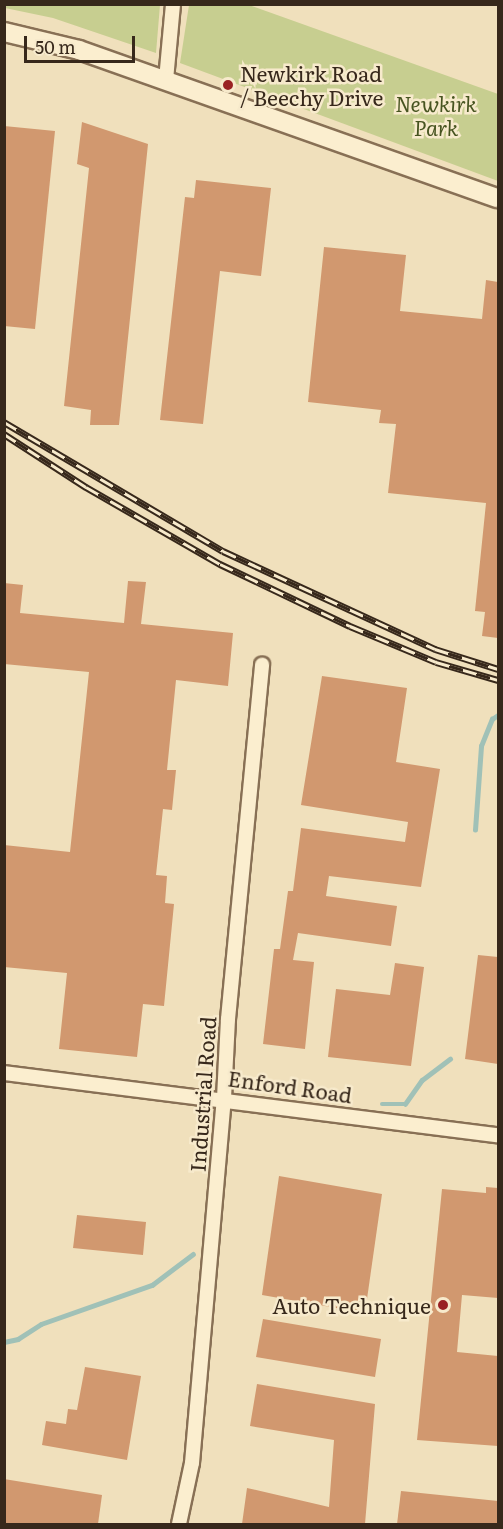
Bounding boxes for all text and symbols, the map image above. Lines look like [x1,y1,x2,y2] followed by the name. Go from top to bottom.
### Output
[27,24,138,62] scale bar
[35,33,76,60] text: 50 m
[240,60,383,110] place label: Newkirk Road / Beechy Drive
[221,78,235,92] marker: Newkirk Road / Beechy Drive
[395,90,477,140] park label: Newkirk Park
[184,1015,220,1173] street label: Industrial Road
[226,1065,354,1107] street label: Enford Road
[272,1292,431,1318] place label: Auto Technique
[436,1298,450,1312] marker: Auto Technique

